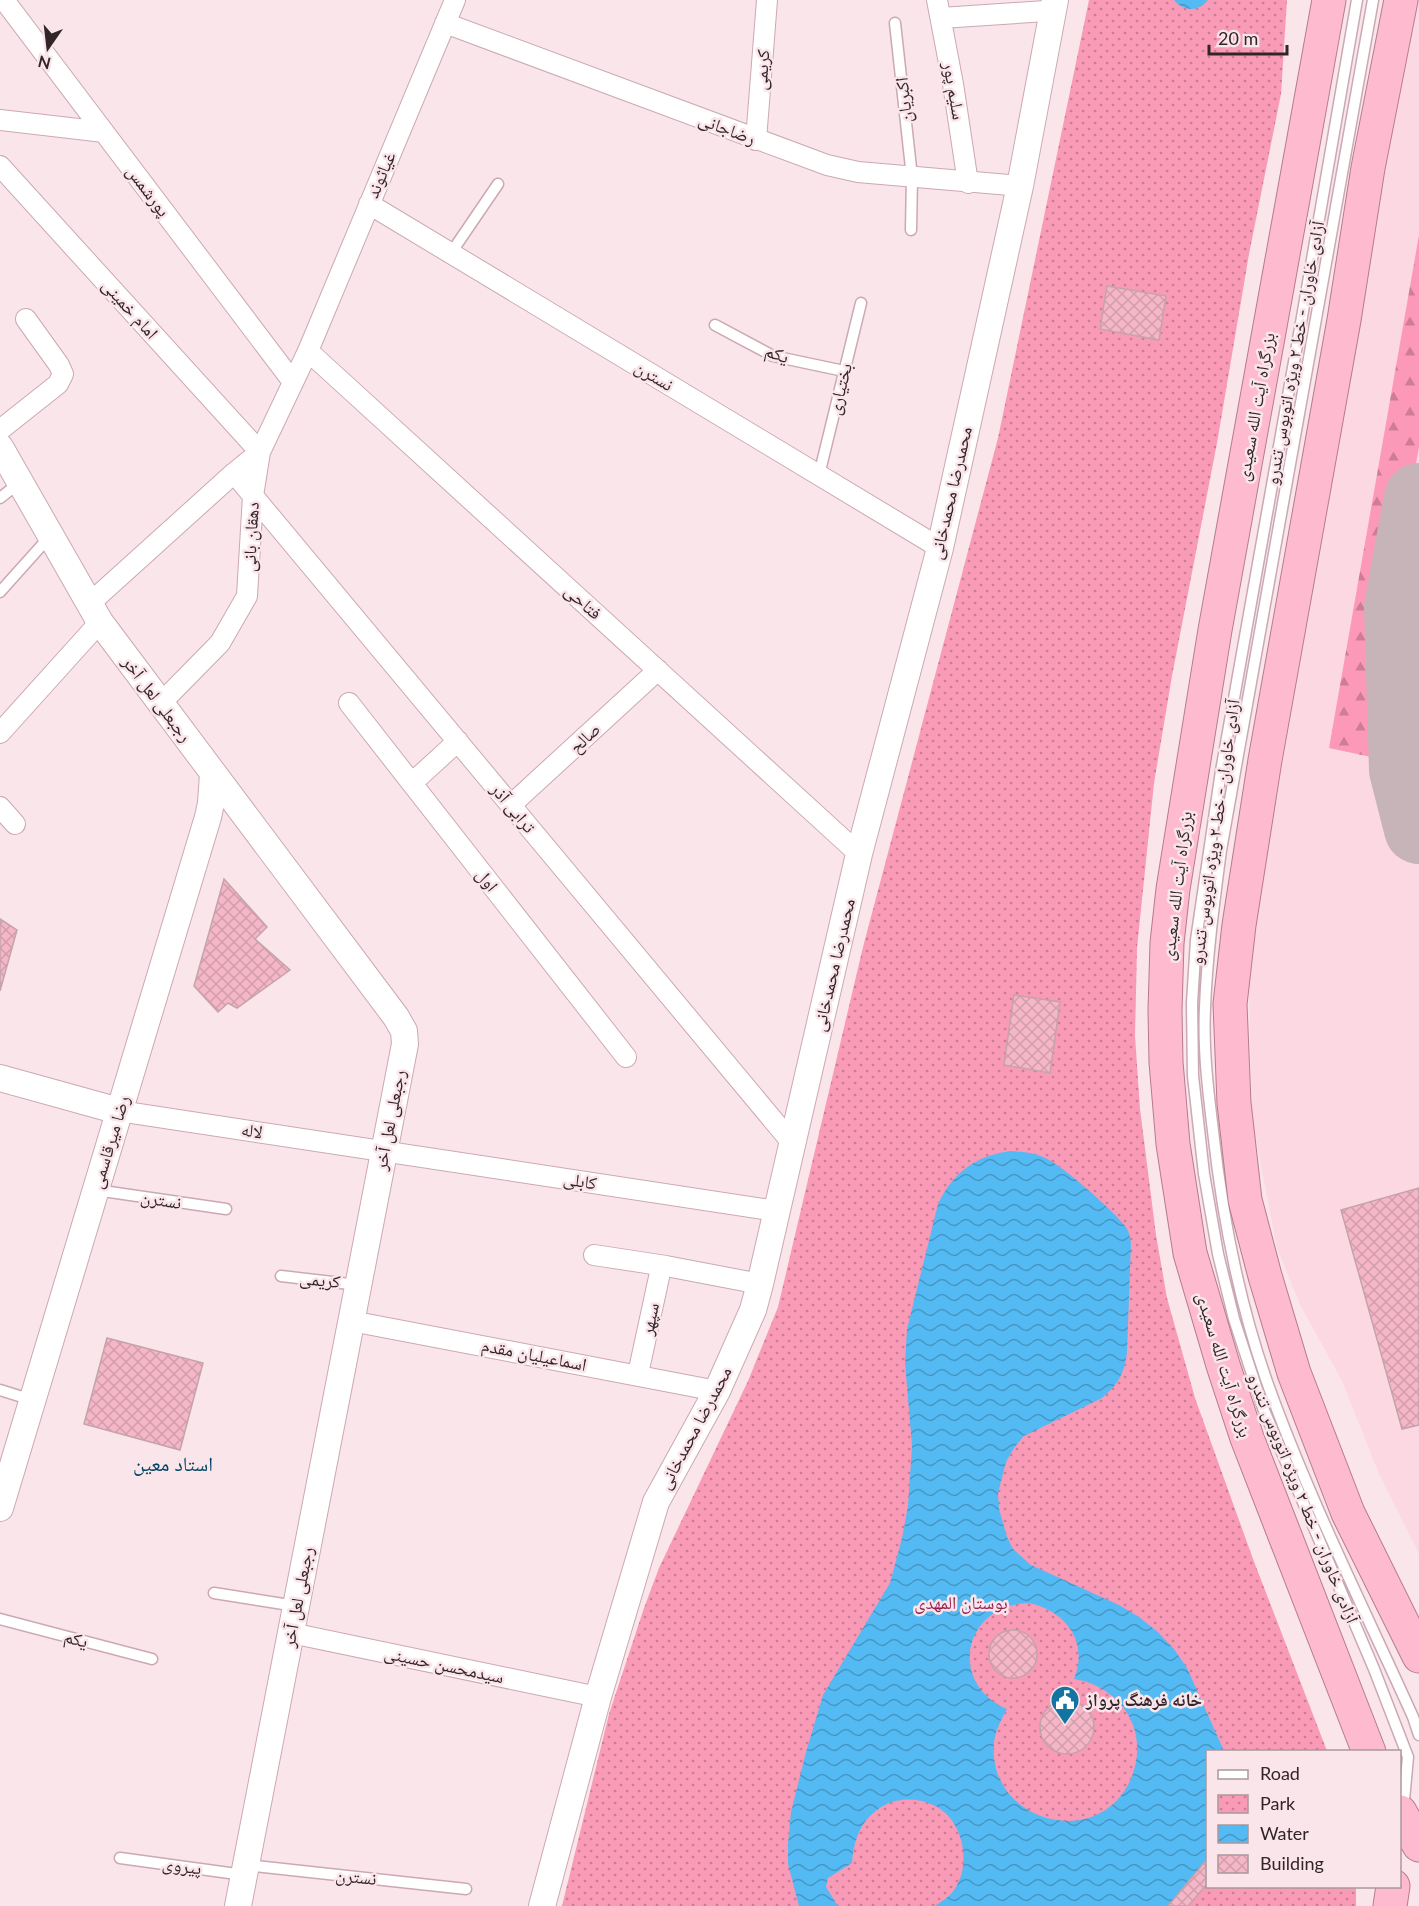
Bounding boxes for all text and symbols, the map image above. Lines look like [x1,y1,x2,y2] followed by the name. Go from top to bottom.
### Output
[18,18,78,78] north arrow
[1209,18,1287,56] scale bar
[1218,27,1258,49] text: 20 m
[749,48,774,91] street label: کریمی
[36,52,53,74] text: N
[937,59,971,122] street label: سلیم پور
[890,76,917,124] street label: اکبریان
[696,107,759,150] street label: رضاجانی
[361,148,400,201] street label: غیاثوند
[121,160,175,221] street label: پورشمس
[1260,219,1329,487] street label: آزادی خاوران - خط ۲ ویژه اتوبوس تندرو
[97,274,163,344] street label: امام خمینی
[1231,331,1280,483] street label: بزرگراه آیت الله سعیدی
[762,339,792,369] street label: یکم
[631,355,678,396] street label: نسترن
[822,361,857,417] street label: بختیاری
[924,424,977,562] street label: محمدرضا محمدخانی
[237,501,264,573] street label: دهقان بانی
[560,579,607,624] street label: فتاحی
[117,650,197,746] street label: رجبعلی لعل آخر
[1184,697,1245,966] street label: آزادی خاوران - خط ۲ ویژه اتوبوس تندرو
[564,717,606,759] street label: صالح
[485,777,541,837] street label: ترابی آذر
[1156,810,1197,962] street label: بزرگراه آیت الله سعیدی
[471,863,504,896] street label: اول
[807,896,860,1034] street label: محمدرضا محمدخانی
[368,1068,411,1173] street label: رجبعلی لعل آخر
[84,1093,135,1191] street label: رضا میرقاسمی
[240,1117,264,1143] street label: لاله
[562,1167,599,1195] street label: کابلی
[139,1185,183,1214] street label: نسترن
[299,1266,342,1293] street label: کریمی
[1191,1289,1258,1440] street label: بزرگراه آیت الله سعیدی
[635,1301,664,1338] street label: سپهر
[479,1333,589,1377] street label: اسماعیلیان مقدم
[653,1362,737,1493] street label: محمدرضا محمدخانی
[1243,1369,1364,1627] street label: آزادی خاوران - خط ۲ ویژه اتوبوس تندرو
[133,1451,213,1476] district label: استاد معین
[276,1545,319,1650] street label: رجبعلی لعل آخر
[914,1591,1008,1614] park label: بوستان المهدی
[61,1624,91,1654] street label: یکم
[382,1641,506,1688] street label: سیدمحسن حسینی
[1049,1684,1081,1726] public building icon: خانه فرهنگ پرواز
[1085,1688,1203,1711] place label: خانه فرهنگ پرواز
[1206,1750,1401,1888] legend
[1260,1762,1300,1784] text: Road
[1260,1792,1296,1814] text: Park
[1260,1822,1309,1844] text: Water
[161,1851,203,1880] street label: پیروی
[1260,1852,1324,1874] text: Building
[334,1863,378,1890] street label: نسترن

